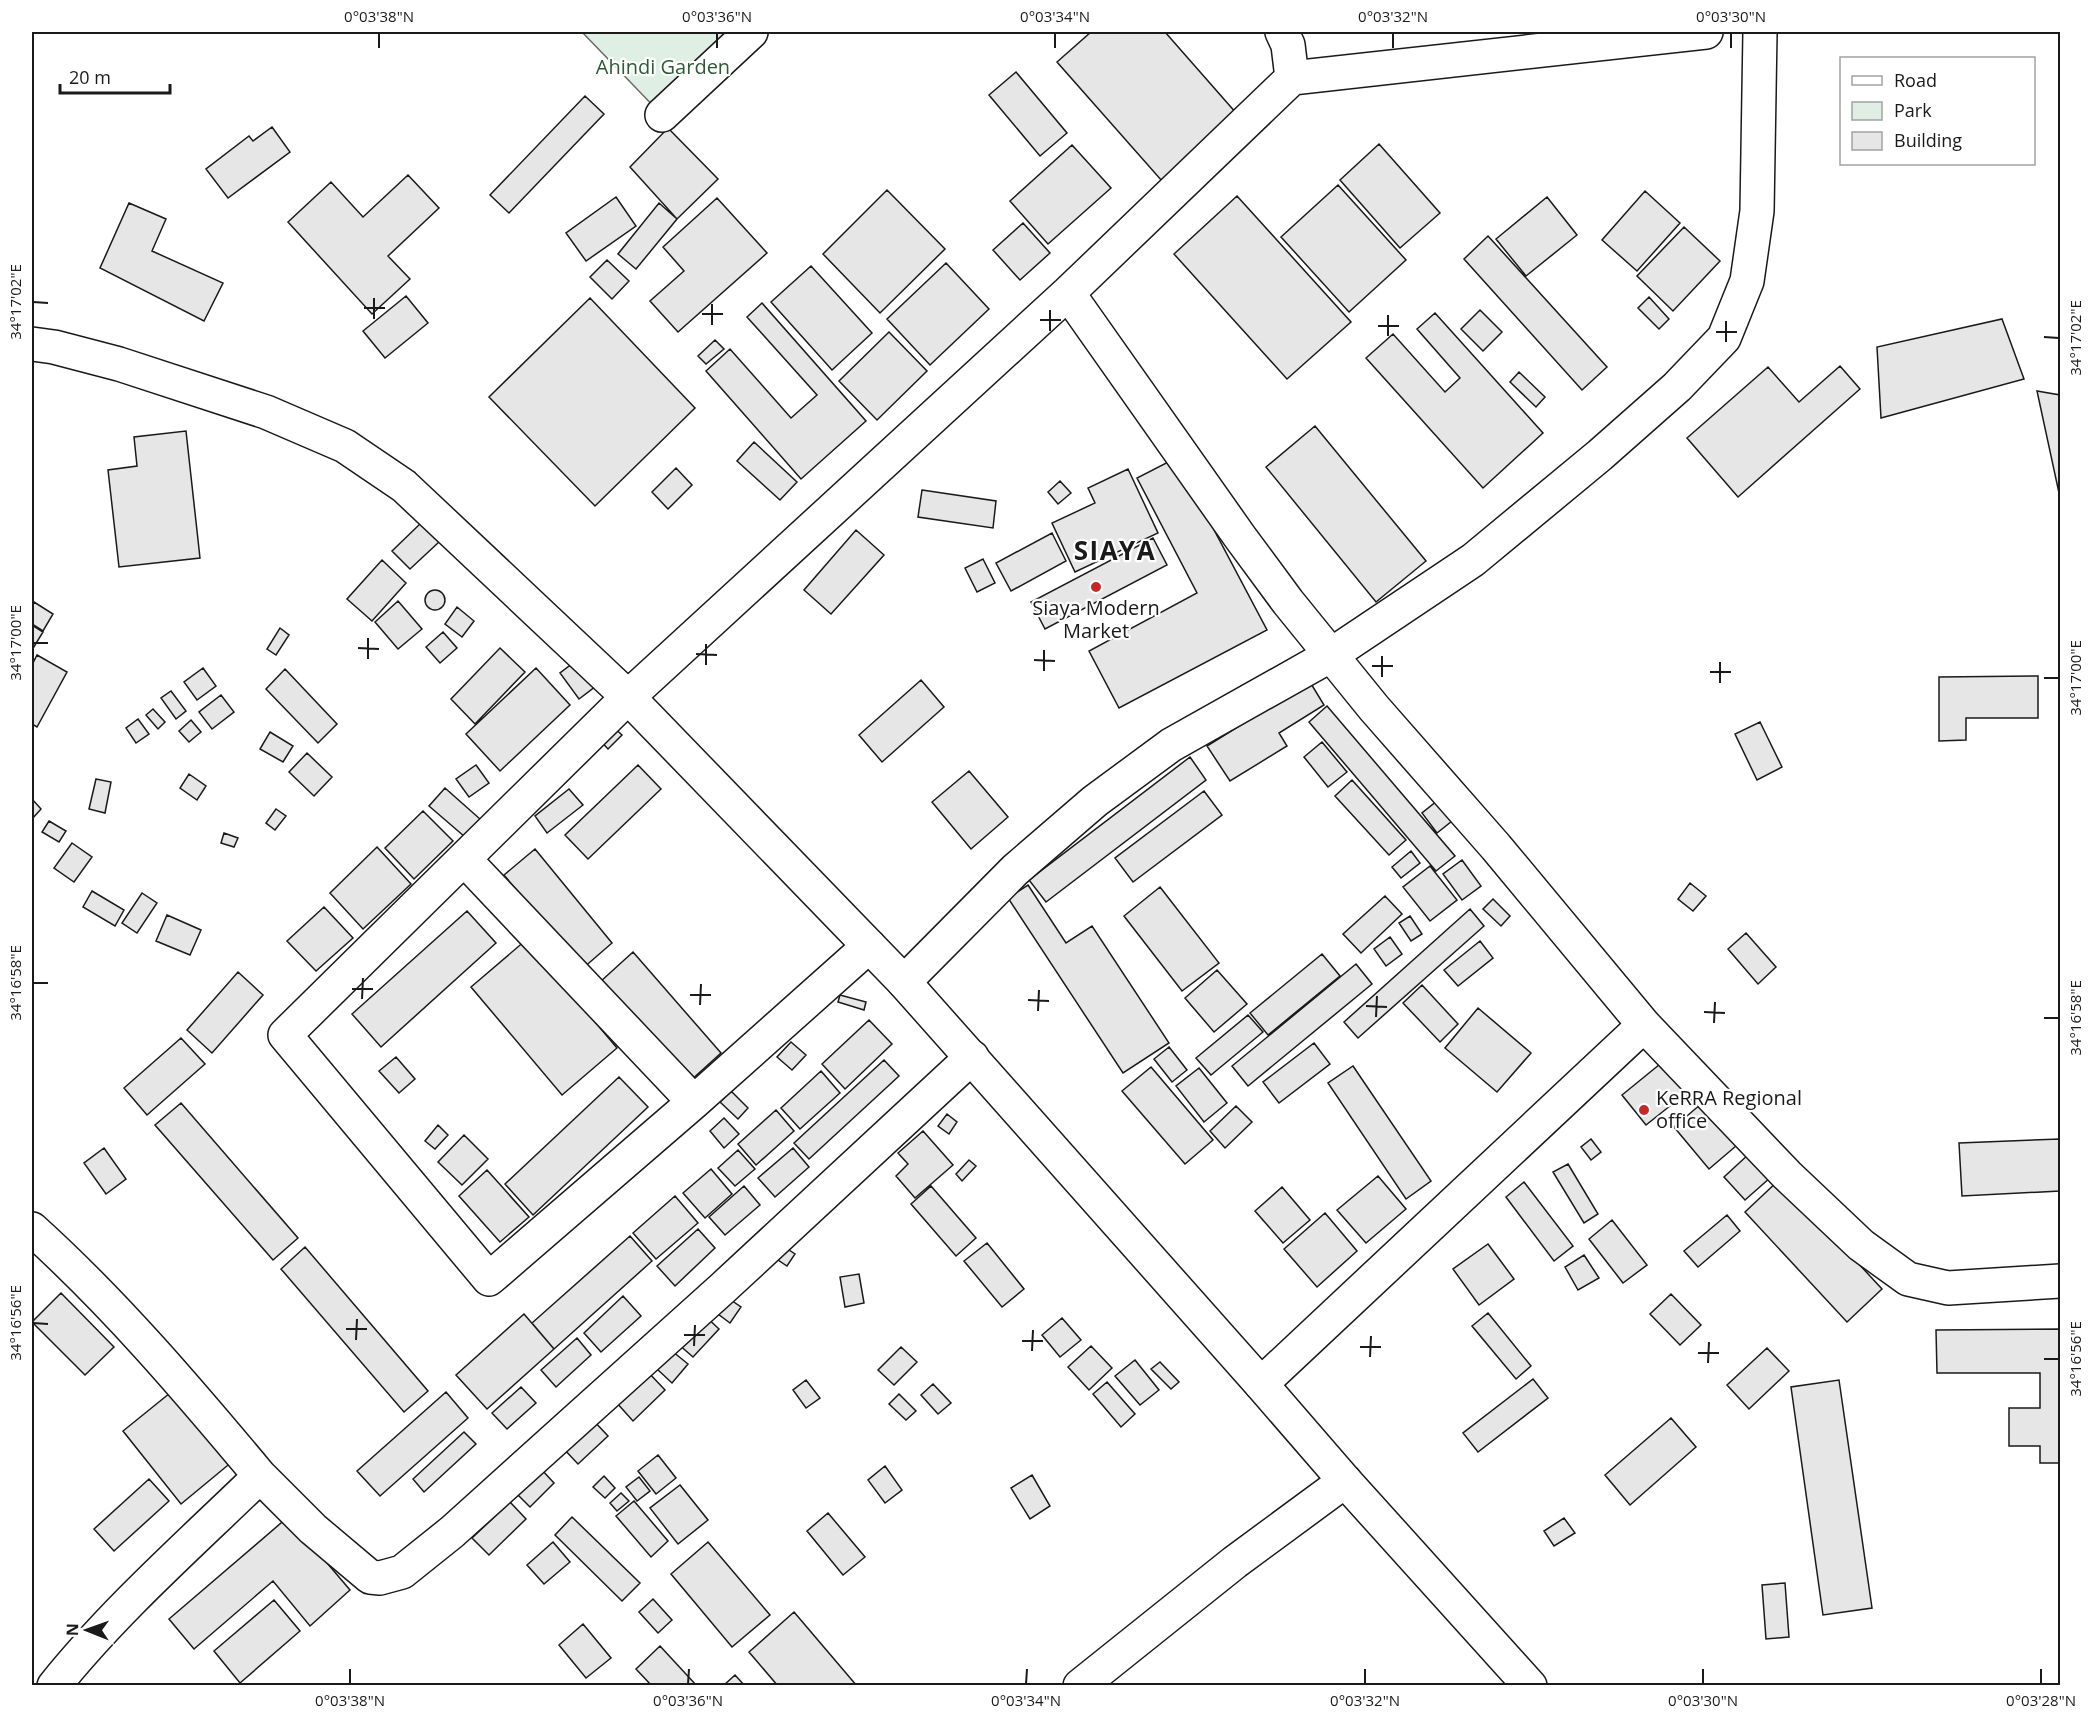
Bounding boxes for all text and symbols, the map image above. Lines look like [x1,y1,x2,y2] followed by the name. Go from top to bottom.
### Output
[344,6,414,26] text: 0°03'38"N
[682,6,752,26] text: 0°03'36"N
[1020,6,1090,26] text: 0°03'34"N
[1358,6,1428,26] text: 0°03'32"N
[1696,6,1766,26] text: 0°03'30"N
[596,53,730,80] park label: Ahindi Garden
[60,57,170,95] scale bar
[1840,57,2035,165] legend
[69,65,111,89] text: 20 m
[1894,68,1937,92] text: Road
[1894,98,1932,122] text: Park
[1894,128,1962,152] text: Building
[5,264,25,340] text: 34°17'02"E
[2065,300,2085,376] text: 34°17'02"E
[1074,532,1156,568] district label: SIAYA
[1089,580,1103,594] marker: Siaya Modern Market
[1032,594,1160,644] place label: Siaya Modern Market
[5,605,25,681] text: 34°17'00"E
[2065,640,2085,716] text: 34°17'00"E
[5,945,25,1021] text: 34°16'58"E
[2065,980,2085,1056] text: 34°16'58"E
[1656,1084,1802,1134] place label: KeRRA Regional office
[1637,1103,1651,1117] marker: KeRRA Regional office
[5,1285,25,1361] text: 34°16'56"E
[2065,1321,2085,1397] text: 34°16'56"E
[57,1600,117,1660] north arrow
[61,1623,83,1636] text: N
[315,1690,385,1710] text: 0°03'38"N
[653,1690,723,1710] text: 0°03'36"N
[991,1690,1061,1710] text: 0°03'34"N
[1330,1690,1400,1710] text: 0°03'32"N
[1668,1690,1738,1710] text: 0°03'30"N
[2006,1690,2076,1710] text: 0°03'28"N

